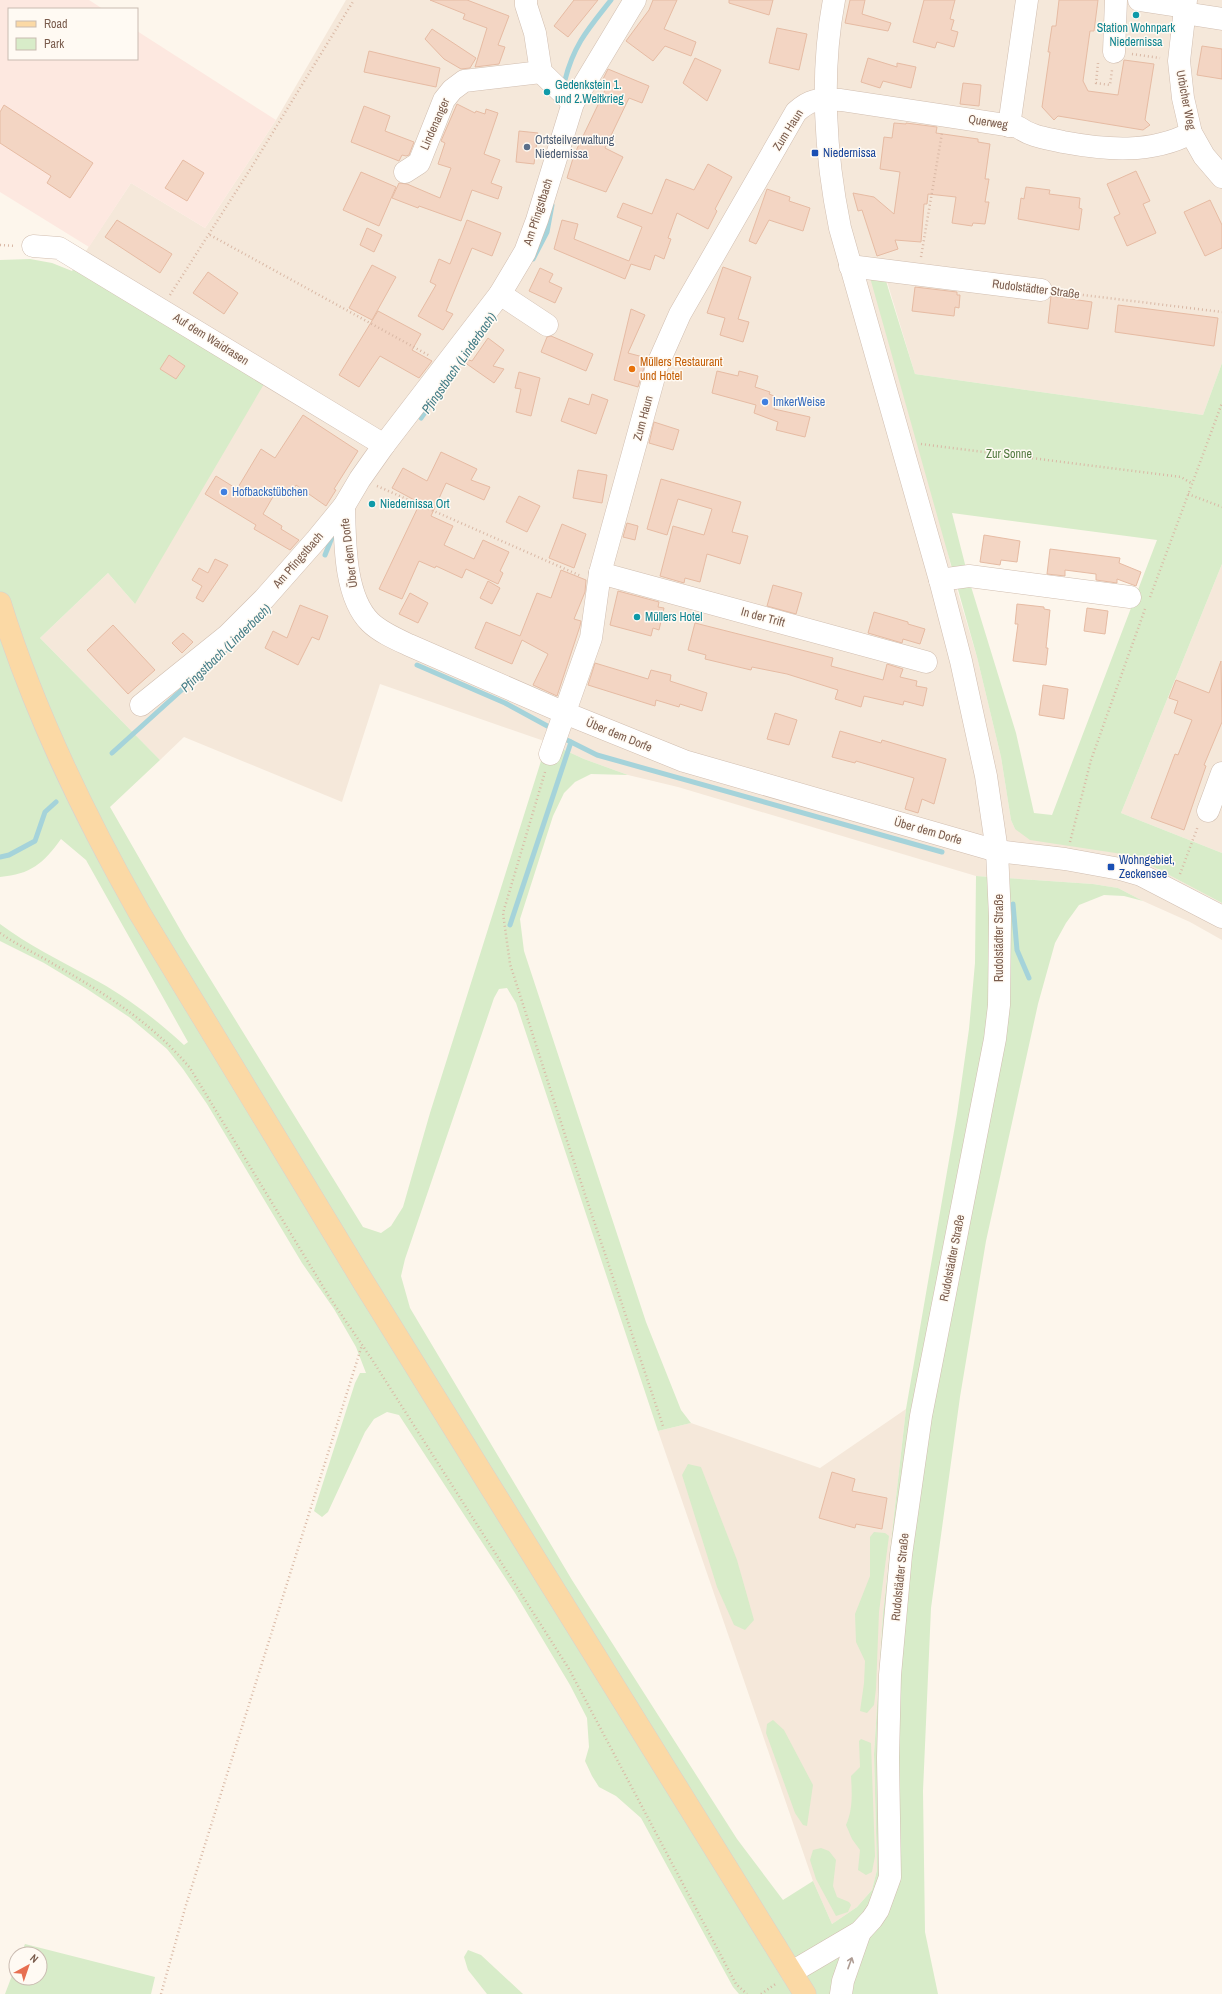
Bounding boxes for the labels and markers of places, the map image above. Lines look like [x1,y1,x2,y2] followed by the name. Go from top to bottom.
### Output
[1131,10,1141,20] marker: Station Wohnpark Niedernissa
[1097,20,1175,50] place label: Station Wohnpark Niedernissa
[555,77,624,107] place label: Gedenkstein 1. und 2.Weltkrieg
[542,87,552,97] marker: Gedenkstein 1. und 2.Weltkrieg
[535,132,615,162] place label: Ortsteilverwaltung Niedernissa
[522,142,532,152] marker: Ortsteilverwaltung Niedernissa
[823,145,877,161] place label: Niedernissa
[810,148,820,158] marker: Niedernissa
[640,354,723,384] place label: Müllers Restaurant und Hotel
[627,364,637,374] marker: Müllers Restaurant und Hotel
[773,394,825,410] place label: ImkerWeise
[760,397,770,407] marker: ImkerWeise
[232,484,308,500] place label: Hofbackstübchen
[219,487,229,497] marker: Hofbackstübchen
[380,496,450,512] place label: Niedernissa Ort
[367,499,377,509] marker: Niedernissa Ort
[645,609,702,625] place label: Müllers Hotel
[632,612,642,622] marker: Müllers Hotel
[1119,852,1175,882] place label: Wohngebiet, Zeckensee
[1106,862,1116,872] marker: Wohngebiet, Zeckensee

